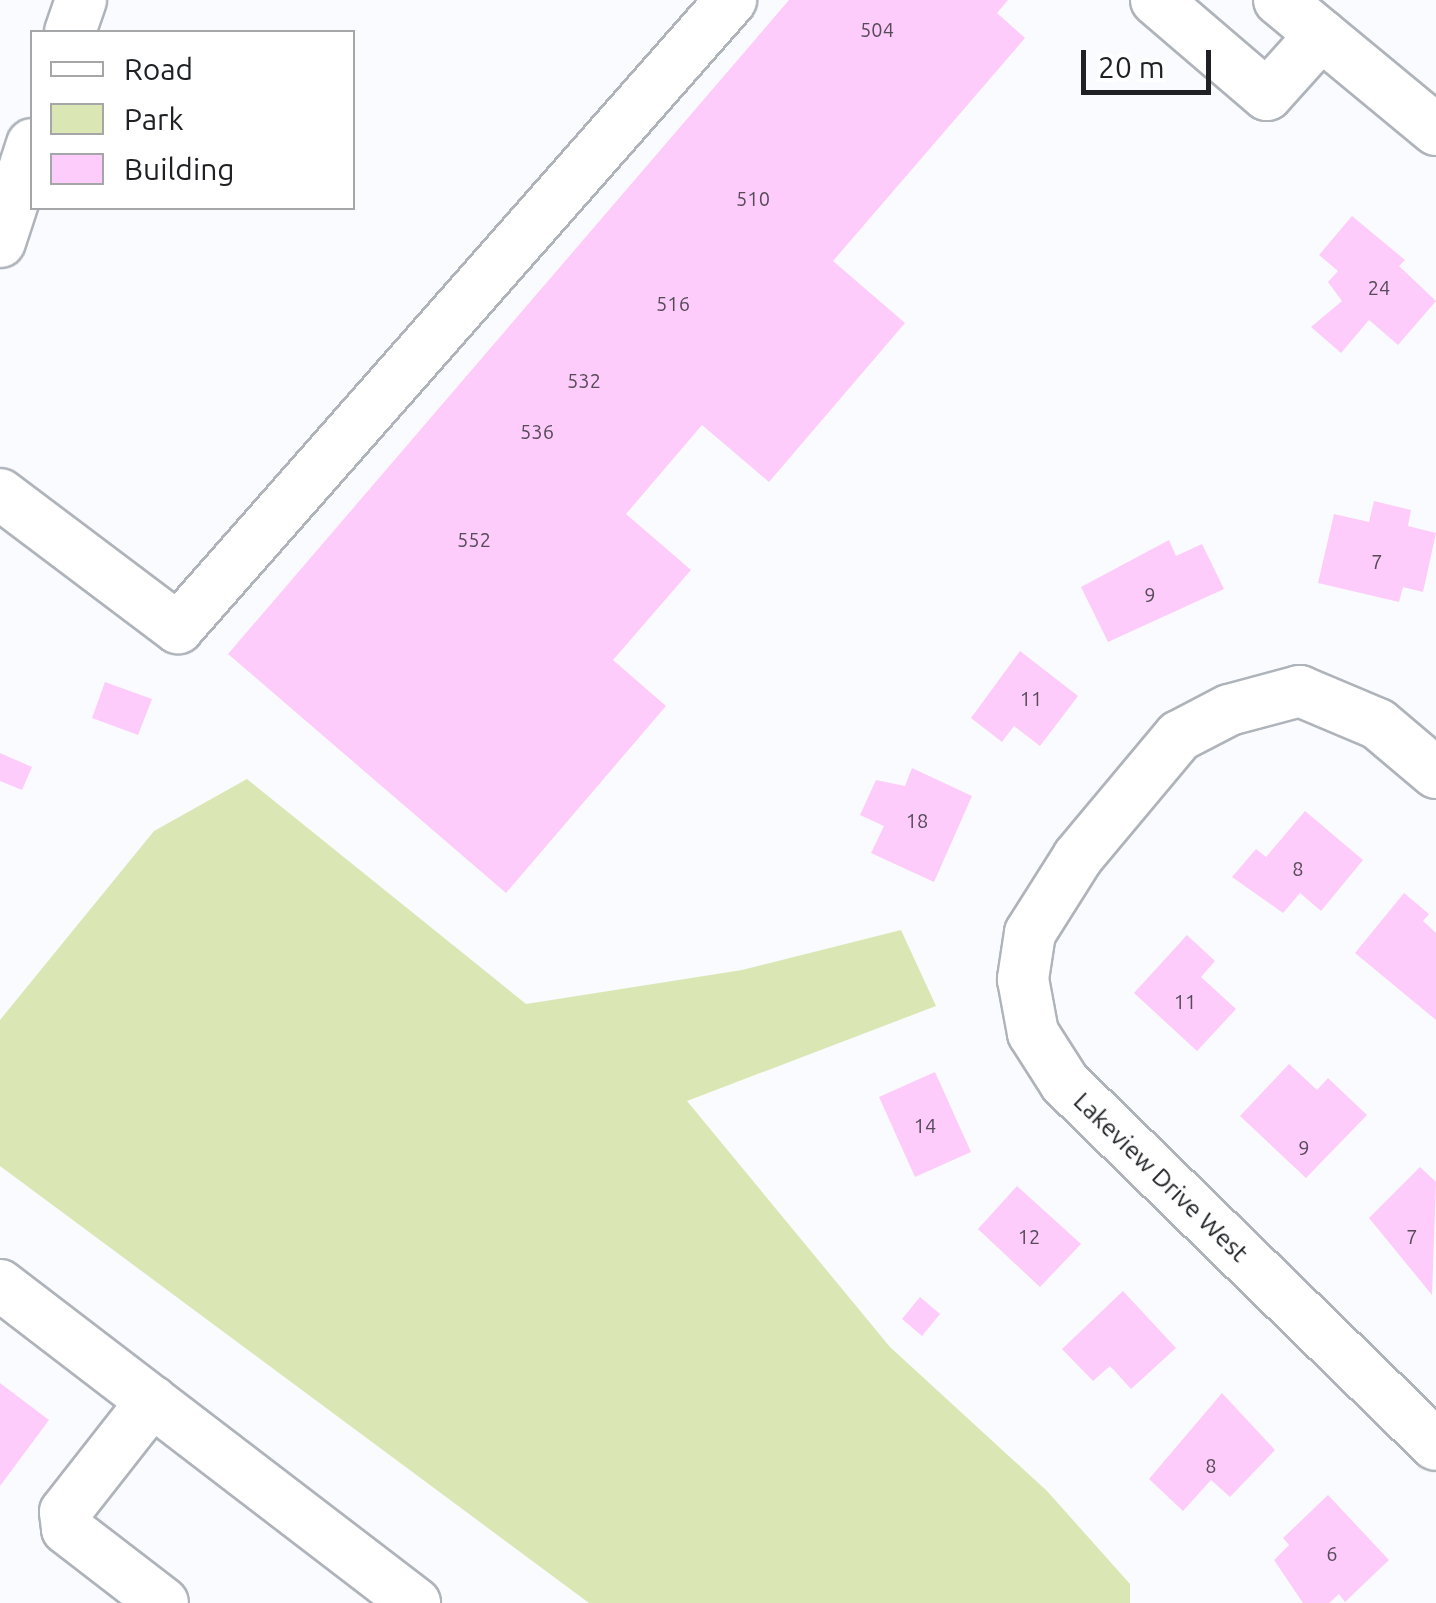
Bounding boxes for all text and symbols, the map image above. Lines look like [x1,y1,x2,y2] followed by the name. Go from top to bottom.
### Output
[860,17,894,41] house number: 504
[30,30,355,210] legend
[1086,30,1216,92] scale bar
[1098,50,1165,84] text: 20 m
[124,52,193,86] text: Road
[124,102,184,136] text: Park
[124,152,235,186] text: Building
[736,186,770,210] house number: 510
[1368,275,1390,299] house number: 24
[656,291,690,315] house number: 516
[567,368,601,392] house number: 532
[520,419,554,443] house number: 536
[457,527,491,551] house number: 552
[1371,549,1383,573] house number: 7
[1144,582,1156,606] house number: 9
[1020,686,1042,710] house number: 11
[906,808,928,832] house number: 18
[1292,856,1304,880] house number: 8
[1174,989,1196,1013] house number: 11
[1068,1086,1254,1268] street label: Lakeview Drive West
[914,1113,936,1137] house number: 14
[1298,1135,1310,1159] house number: 9
[1018,1224,1040,1248] house number: 12
[1406,1224,1418,1248] house number: 7
[1205,1453,1217,1477] house number: 8
[1326,1541,1338,1565] house number: 6

